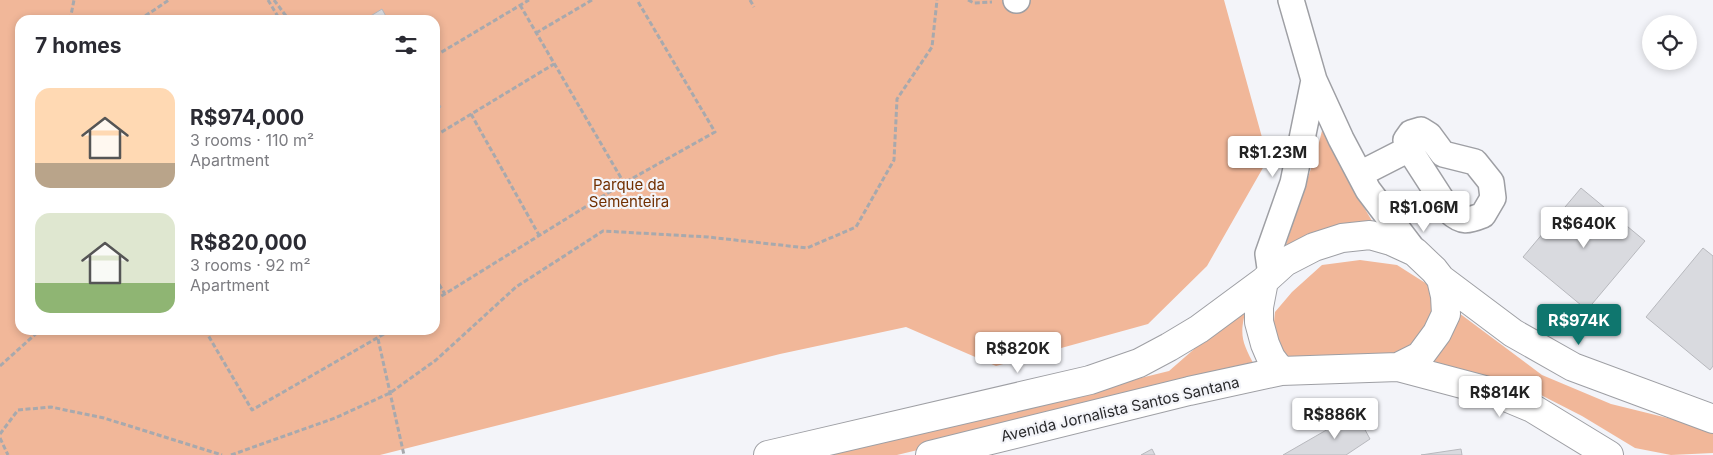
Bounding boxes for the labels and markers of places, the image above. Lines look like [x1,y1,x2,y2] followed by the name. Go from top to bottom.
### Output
[1227,136,1319,178] pin: R$1.23M
[1378,190,1470,233] pin: R$1.06M
[1543,206,1625,249] pin: R$640K
[1538,304,1620,346] pin: R$974K
[977,332,1059,374] pin: R$820K
[1459,376,1541,418] pin: R$814K
[1294,398,1376,440] pin: R$886K

